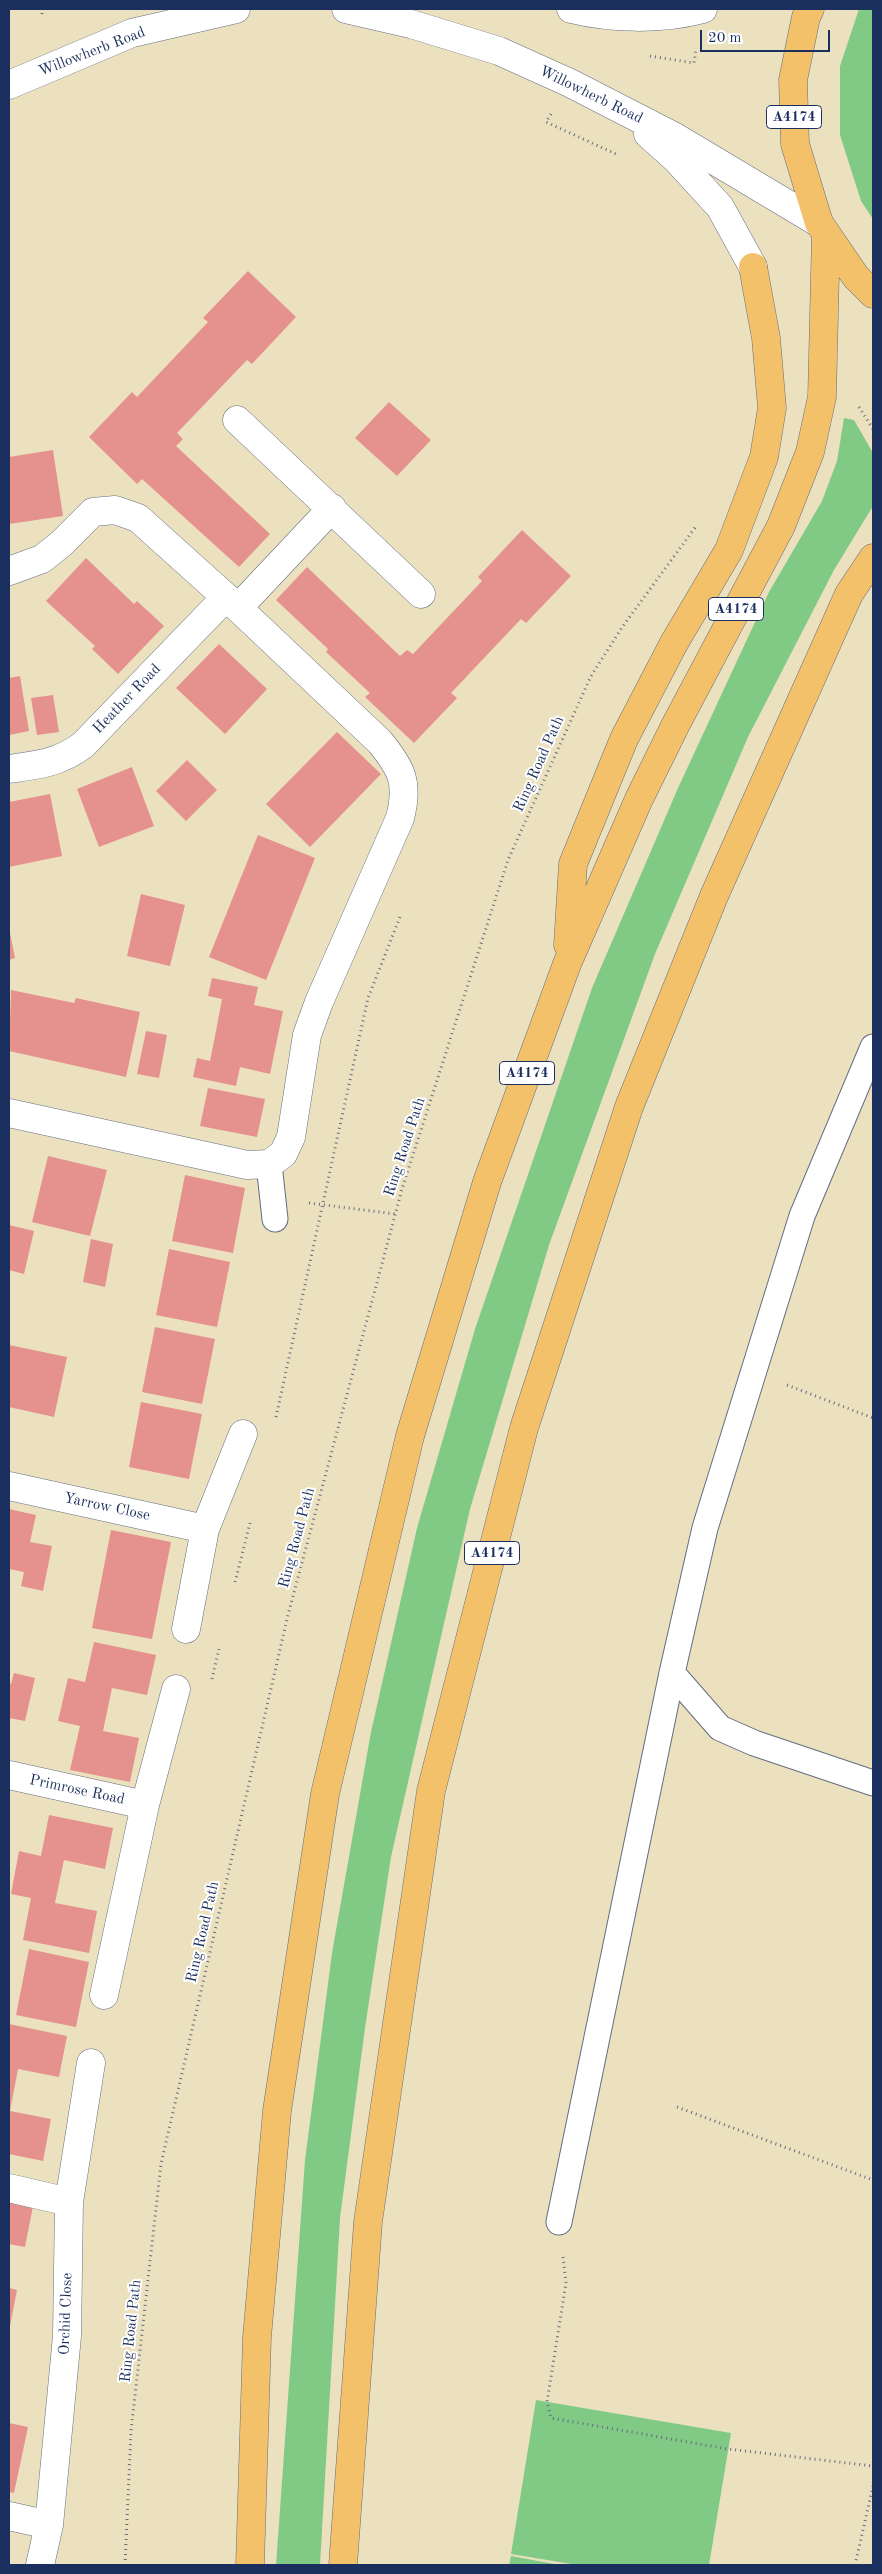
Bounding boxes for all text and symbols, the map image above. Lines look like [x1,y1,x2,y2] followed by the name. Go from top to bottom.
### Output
[702,20,832,52] scale bar
[36,23,148,81] street label: Willowherb Road
[708,31,742,46] text: 20 m
[536,62,646,128] street label: Willowherb Road
[766,105,822,128] road number: A4174
[708,598,764,620] road number: A4174
[89,660,165,738] street label: Heather Road
[510,713,568,815] street label: Ring Road Path
[500,1062,554,1084] road number: A4174
[380,1095,430,1199] street label: Ring Road Path
[275,1486,319,1590] street label: Ring Road Path
[62,1489,152,1525] street label: Yarrow Close
[464,1542,520,1565] road number: A4174
[28,1771,126,1809] street label: Primrose Road
[183,1880,223,1984] street label: Ring Road Path
[56,2273,76,2355] street label: Orchid Close
[117,2279,145,2383] street label: Ring Road Path

